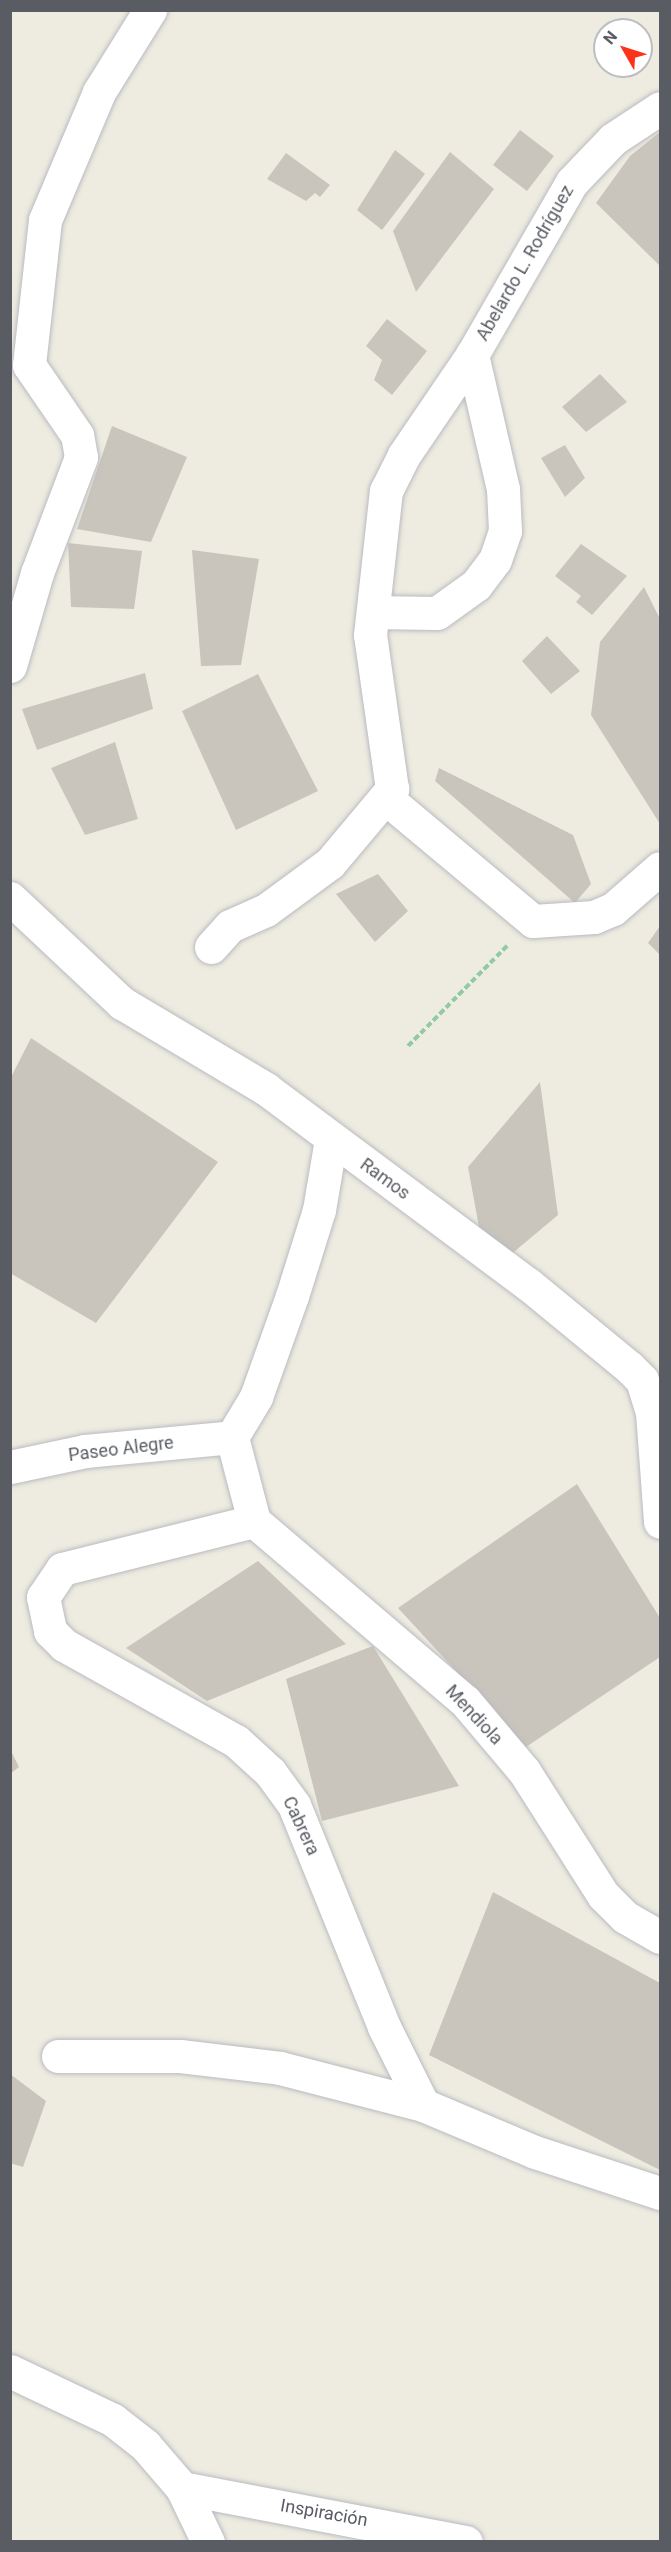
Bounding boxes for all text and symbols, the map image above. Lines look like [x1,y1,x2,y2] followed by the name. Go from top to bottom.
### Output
[593,18,653,78] north arrow
[599,27,621,48] text: N
[472,181,578,345] street label: Abelardo L. Rodríguez
[356,1154,414,1204] street label: Ramos
[67,1432,175,1466] street label: Paseo Alegre
[441,1681,507,1749] street label: Mendiola
[278,1793,324,1859] street label: Cabrera
[279,2495,369,2531] street label: Inspiración

